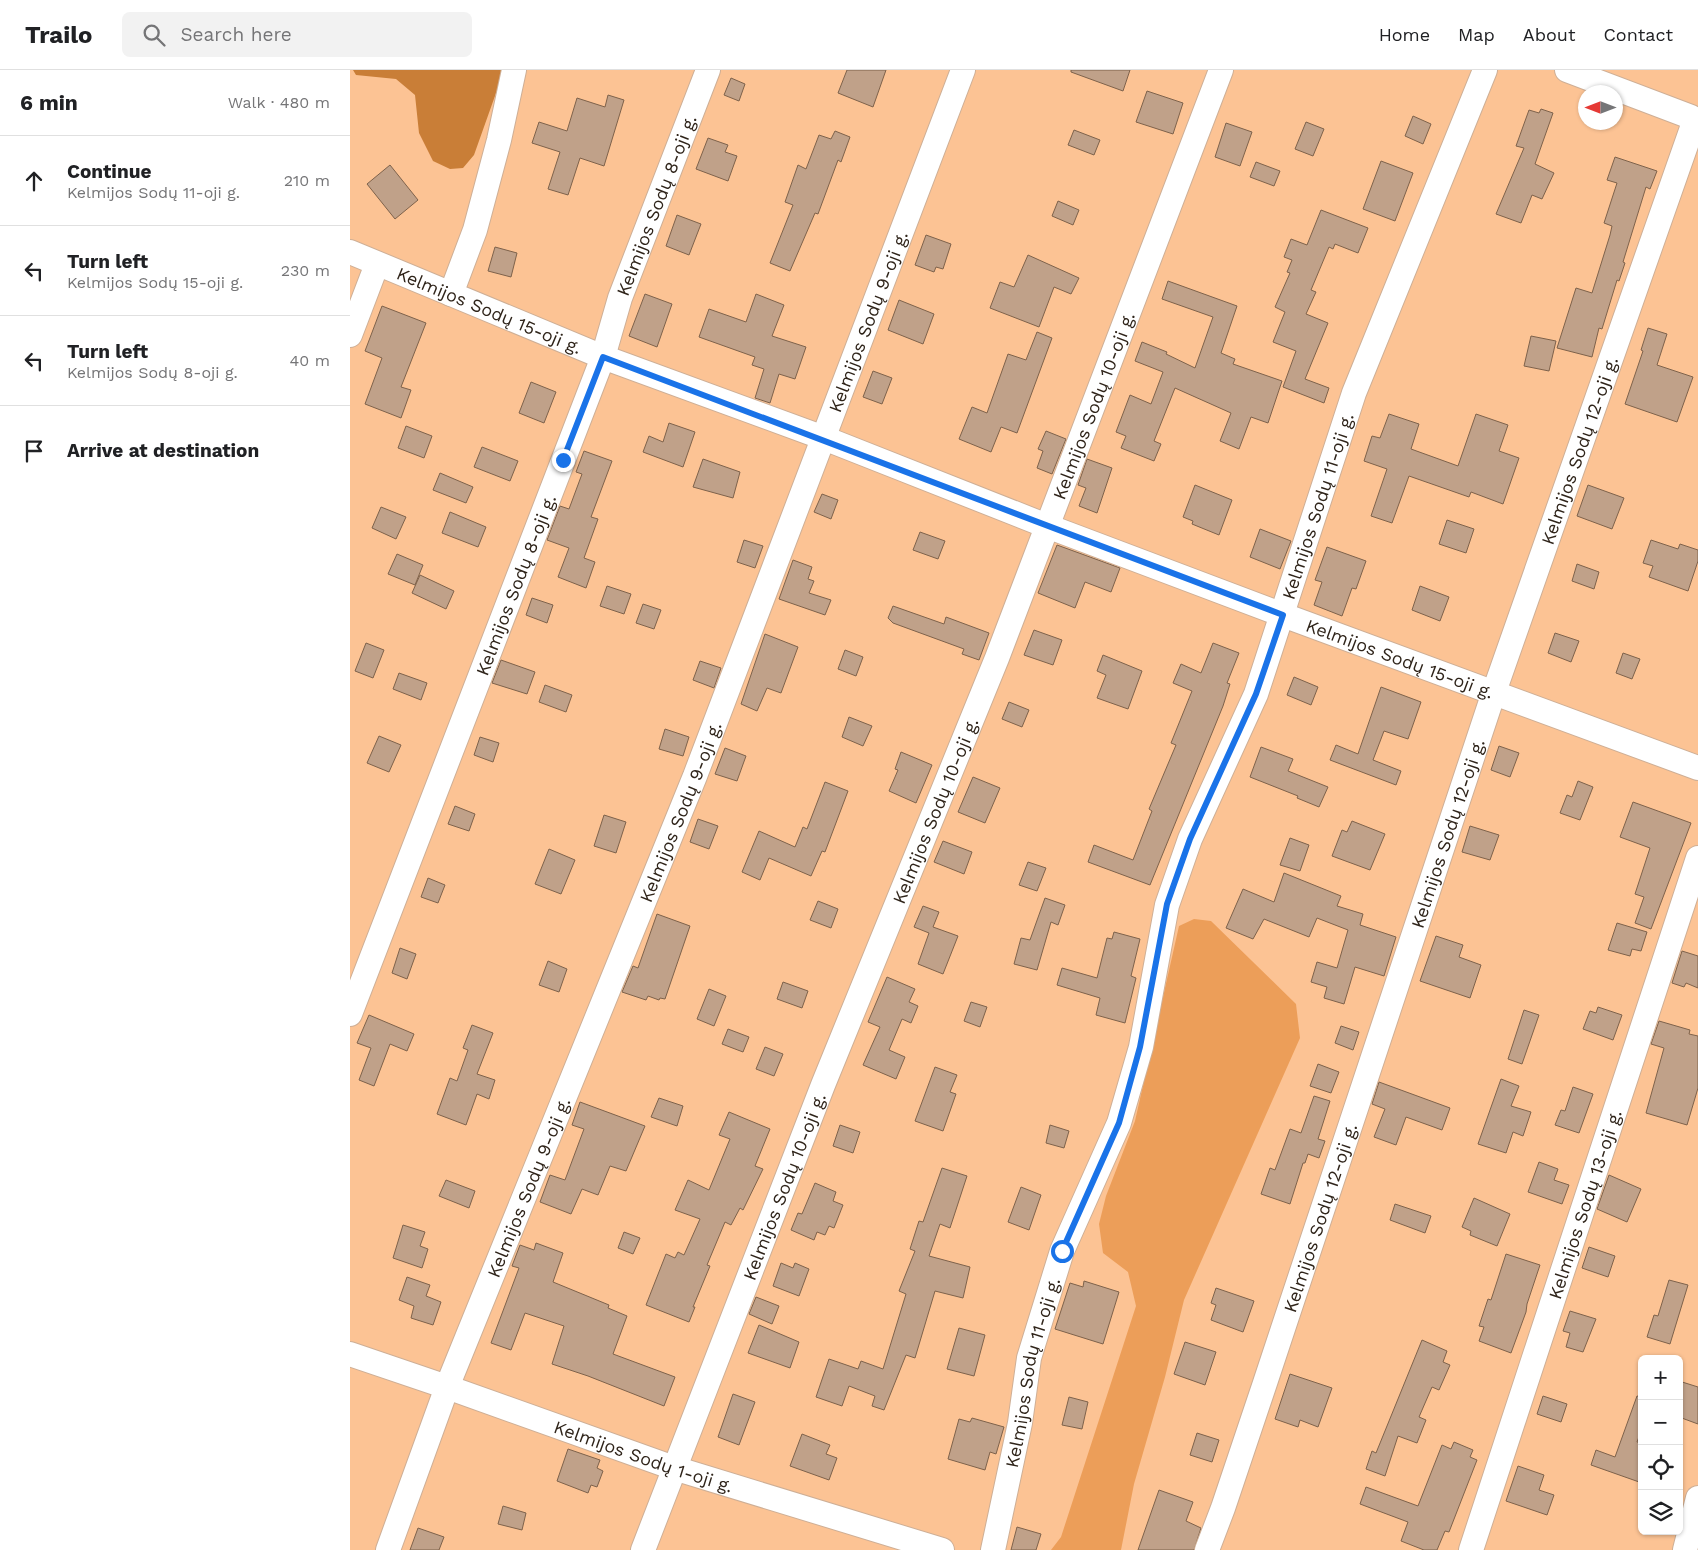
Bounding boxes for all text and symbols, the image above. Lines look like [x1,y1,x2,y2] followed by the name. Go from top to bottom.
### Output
[122,12,472,57] search box
[25,21,92,49] text: Trailo
[140,21,168,49] icon: search
[180,23,292,46] text: Search here
[1379,24,1430,45] text: Home
[1458,24,1495,45] text: Map
[1523,24,1575,45] text: About
[1603,24,1673,45] text: Contact
[1578,85,1623,130] north arrow
[20,90,78,115] text: 6 min
[228,93,330,112] text: Walk · 480 m
[611,112,700,299] street label: Kelmijos Sodų 8-oji g.
[67,160,151,183] text: Continue
[20,167,48,195] icon: ahead
[284,171,330,190] text: 210 m
[67,183,240,202] text: Kelmijos Sodų 11-oji g.
[824,228,912,415] street label: Kelmijos Sodų 9-oji g.
[67,250,148,273] text: Turn left
[20,257,48,285] icon: left
[281,261,330,280] text: 230 m
[394,262,585,358] street label: Kelmijos Sodų 15-oji g.
[67,273,243,292] text: Kelmijos Sodų 15-oji g.
[1048,309,1138,502] street label: Kelmijos Sodų 10-oji g.
[67,340,148,363] text: Turn left
[20,347,48,375] icon: left
[290,351,330,370] text: 40 m
[1536,353,1622,547] street label: Kelmijos Sodų 12-oji g.
[67,363,238,382] text: Kelmijos Sodų 8-oji g.
[1277,410,1357,602] street label: Kelmijos Sodų 11-oji g.
[20,437,48,465] icon: arrive
[67,439,259,462] text: Arrive at destination
[552,449,575,472] route end
[471,491,560,678] street label: Kelmijos Sodų 8-oji g.
[1303,614,1497,702] street label: Kelmijos Sodų 15-oji g.
[888,714,982,907] street label: Kelmijos Sodų 10-oji g.
[635,719,725,905] street label: Kelmijos Sodų 9-oji g.
[1406,736,1488,930] street label: Kelmijos Sodų 12-oji g.
[738,1090,830,1283] street label: Kelmijos Sodų 10-oji g.
[482,1094,574,1280] street label: Kelmijos Sodų 9-oji g.
[1544,1107,1625,1302] street label: Kelmijos Sodų 13-oji g.
[1279,1120,1361,1315] street label: Kelmijos Sodų 12-oji g.
[1051,1240,1074,1263] route start
[1000,1275,1064,1469] street label: Kelmijos Sodų 11-oji g.
[1638,1355,1683,1535] map controls
[1638,1355,1683,1400] button: +
[1638,1400,1683,1445] button: −
[551,1416,736,1496] street label: Kelmijos Sodų 1-oji g.
[1638,1445,1683,1490] button: locate
[1638,1490,1683,1535] button: layers

